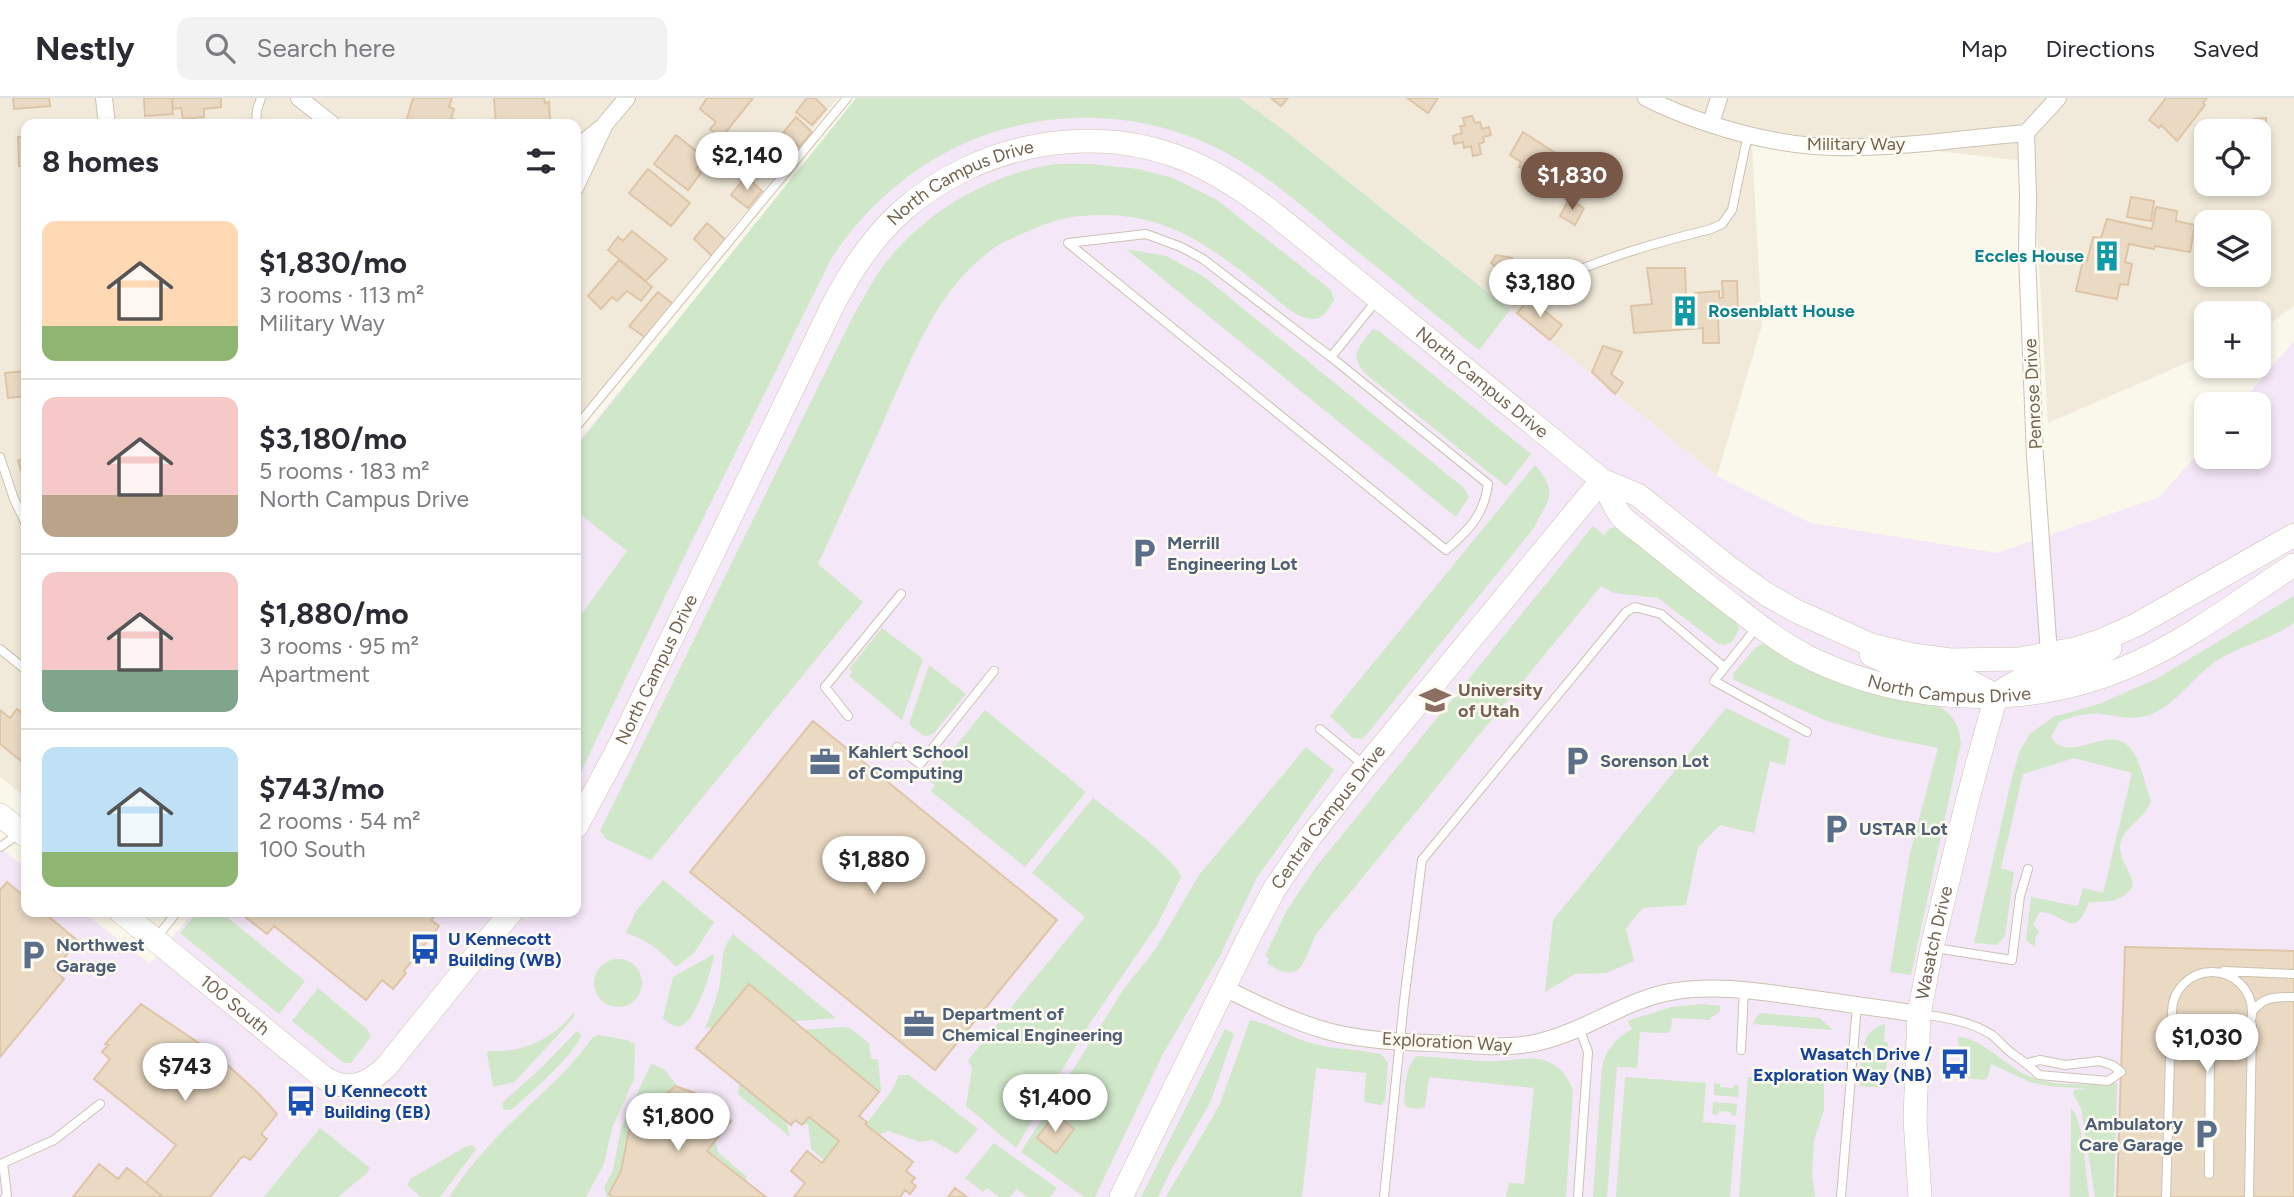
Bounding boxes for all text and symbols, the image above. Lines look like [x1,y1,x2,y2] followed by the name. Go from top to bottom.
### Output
[177,17,667,80] search box
[35,29,135,68] text: Nestly
[201,29,239,67] icon: search
[257,32,395,64] text: Search here
[1961,34,2007,63] text: Map
[2045,34,2155,63] text: Directions
[2193,34,2259,63] text: Saved
[2194,119,2271,469] map controls
[2194,119,2271,196] button: locate
[690,132,804,192] pin: $2,140
[1807,133,1906,155] street label: Military Way
[882,136,1036,230] street label: North Campus Drive
[711,141,783,169] text: $2,140
[522,142,560,180] icon: filters
[42,143,159,180] text: 8 homes
[1515,152,1629,212] pin: $1,830
[1537,161,1607,189] text: $1,830
[2194,210,2271,287] button: layers
[2090,239,2124,273] building icon: Eccles House
[259,244,407,281] text: $1,830/mo
[1974,245,2084,267] place label: Eccles House
[98,249,182,333] icon: home
[1483,260,1597,319] pin: $3,180
[1505,268,1575,296] text: $3,180
[259,281,424,309] text: 3 rooms · 113 m²
[1668,294,1702,328] building icon: Rosenblatt House
[1708,300,1855,322] place label: Rosenblatt House
[2194,301,2271,378] button: +
[259,309,385,337] text: Military Way
[1411,322,1553,443] street label: North Campus Drive
[2019,338,2047,450] street label: Penrose Drive
[2194,392,2271,469] button: −
[259,420,407,457] text: $3,180/mo
[98,425,182,509] icon: home
[259,457,430,485] text: 5 rooms · 183 m²
[259,485,469,513] text: North Campus Drive
[1167,532,1298,575] place label: Merrill Engineering Lot
[1127,536,1161,570] parking icon: Merrill Engineering Lot
[611,590,702,748] street label: North Campus Drive
[259,595,409,632] text: $1,880/mo
[98,600,182,684] icon: home
[259,632,419,660] text: 3 rooms · 95 m²
[259,660,370,688] text: Apartment
[1865,670,2032,707] street label: North Campus Drive
[1458,679,1543,722] place label: University of Utah
[1418,683,1452,717] school or university icon: University of Utah
[1266,740,1390,894] street label: Central Campus Drive
[848,741,968,784] place label: Kahlert School of Computing
[1560,744,1594,778] parking icon: Sorenson Lot
[808,745,842,779] office icon: Kahlert School of Computing
[1600,750,1709,772] place label: Sorenson Lot
[259,770,385,807] text: $743/mo
[98,775,182,859] icon: home
[259,807,421,835] text: 2 rooms · 54 m²
[1819,812,1853,846] parking icon: USTAR Lot
[1859,818,1948,840] place label: USTAR Lot
[259,835,366,863] text: 100 South
[817,836,931,896] pin: $1,880
[838,845,910,873] text: $1,880
[1911,883,1957,1002] street label: Wasatch Drive
[448,928,562,971] place label: U Kennecott Building (WB)
[408,932,442,966] bus stop icon: U Kennecott Building (WB)
[56,934,145,977] place label: Northwest Garage
[16,938,50,972] parking icon: Northwest Garage
[196,970,274,1040] street label: 100 South
[942,1003,1123,1046] place label: Department of Chemical Engineering
[902,1007,936,1041] office icon: Department of Chemical Engineering
[2150,1014,2264,1074] pin: $1,030
[2172,1023,2242,1051] text: $1,030
[1381,1028,1513,1056] street label: Exploration Way
[1753,1043,1932,1086] place label: Wasatch Drive / Exploration Way (NB)
[144,1044,226,1103] pin: $743
[1938,1047,1972,1081] bus stop icon: Wasatch Drive / Exploration Way (NB)
[159,1052,211,1080] text: $743
[998,1074,1112,1134] pin: $1,400
[324,1080,431,1123] place label: U Kennecott Building (EB)
[1019,1083,1091,1111] text: $1,400
[284,1084,318,1118] bus stop icon: U Kennecott Building (EB)
[621,1094,735,1153] pin: $1,800
[642,1102,714,1130] text: $1,800
[2079,1113,2184,1156] place label: Ambulatory Care Garage
[2189,1117,2223,1151] parking icon: Ambulatory Care Garage

